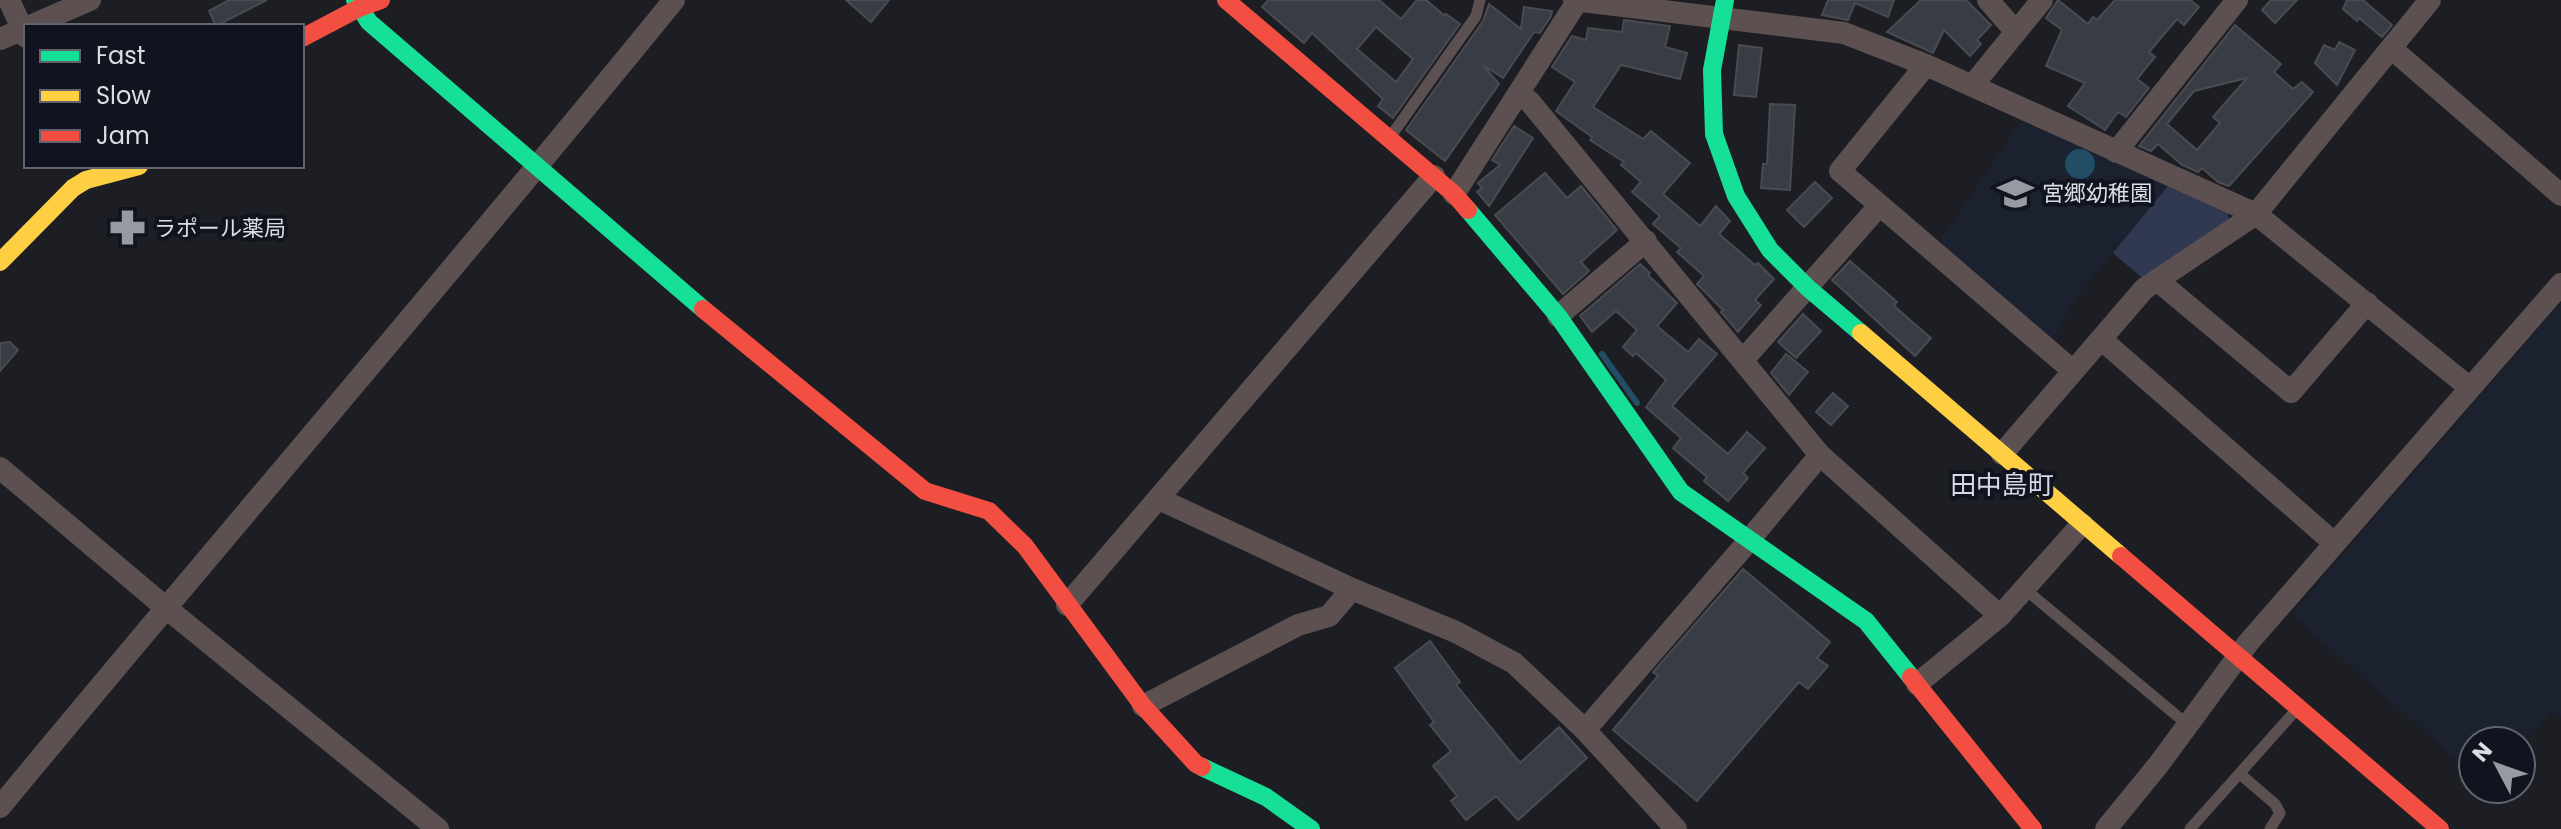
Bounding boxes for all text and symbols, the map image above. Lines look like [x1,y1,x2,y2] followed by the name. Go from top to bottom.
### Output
[24,24,304,168] legend
[96,39,146,72] text: Fast
[96,79,151,112] text: Slow
[96,119,150,152] text: Jam
[1997,174,2035,212] school or university icon: 宮郷幼稚園
[2042,178,2152,209] place label: 宮郷幼稚園
[109,209,147,247] pharmacy icon: ラポール薬局
[154,213,286,244] place label: ラポール薬局
[1950,467,2054,503] district label: 田中島町
[2457,725,2537,805] north arrow
[2465,736,2499,769] text: N

